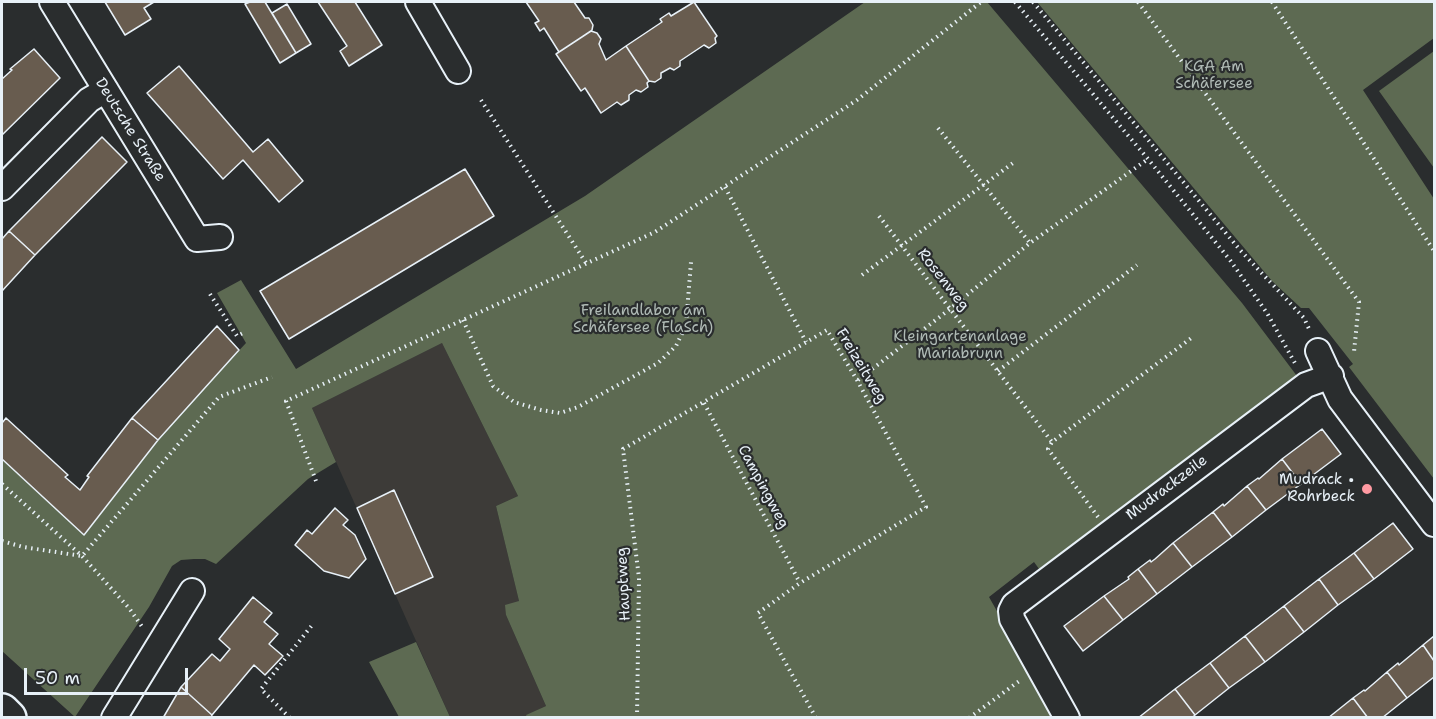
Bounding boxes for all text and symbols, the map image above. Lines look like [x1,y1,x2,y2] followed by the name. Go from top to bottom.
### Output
[1175,58,1253,93] park label: KGA Am Schäfersee
[91,75,169,185] street label: Deutsche Straße
[913,245,973,315] street label: Rosenweg
[573,302,713,337] park label: Freilandlabor am Schäfersee (FlaSch)
[832,325,890,407] street label: Freizeitweg
[893,328,1027,363] park label: Kleingartenanlage Mariabrunn
[733,442,793,532] street label: Campingweg
[1123,452,1211,524] street label: Mudrackzeile
[1279,471,1355,506] place label: Mudrack • Rohrbeck
[1360,482,1374,496] marker: Mudrack • Rohrbeck
[613,547,635,621] street label: Hauptweg
[27,656,190,694] scale bar
[35,666,80,690] text: 50 m

